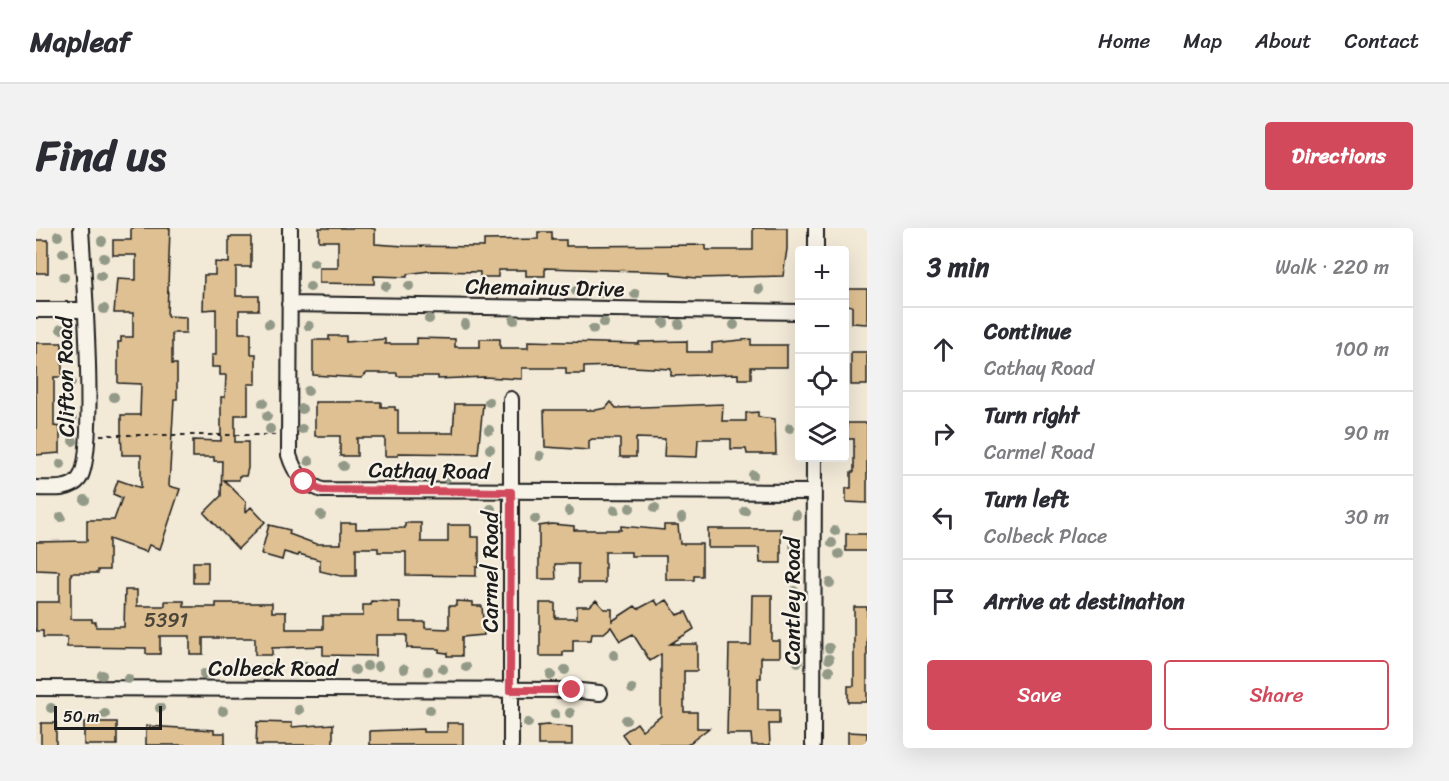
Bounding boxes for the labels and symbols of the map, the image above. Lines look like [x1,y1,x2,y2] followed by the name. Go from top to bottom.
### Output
[465,267,625,308] street label: Chemainus Drive
[45,315,86,437] street label: Clifton Road
[368,450,491,491] street label: Cathay Road
[290,468,316,494] route start
[471,510,510,632] street label: Carmel Road
[773,536,812,665] street label: Cantley Road
[144,603,188,638] house number: 5391
[208,649,339,688] street label: Colbeck Road
[558,676,584,702] route end
[54,703,162,730] scale bar

